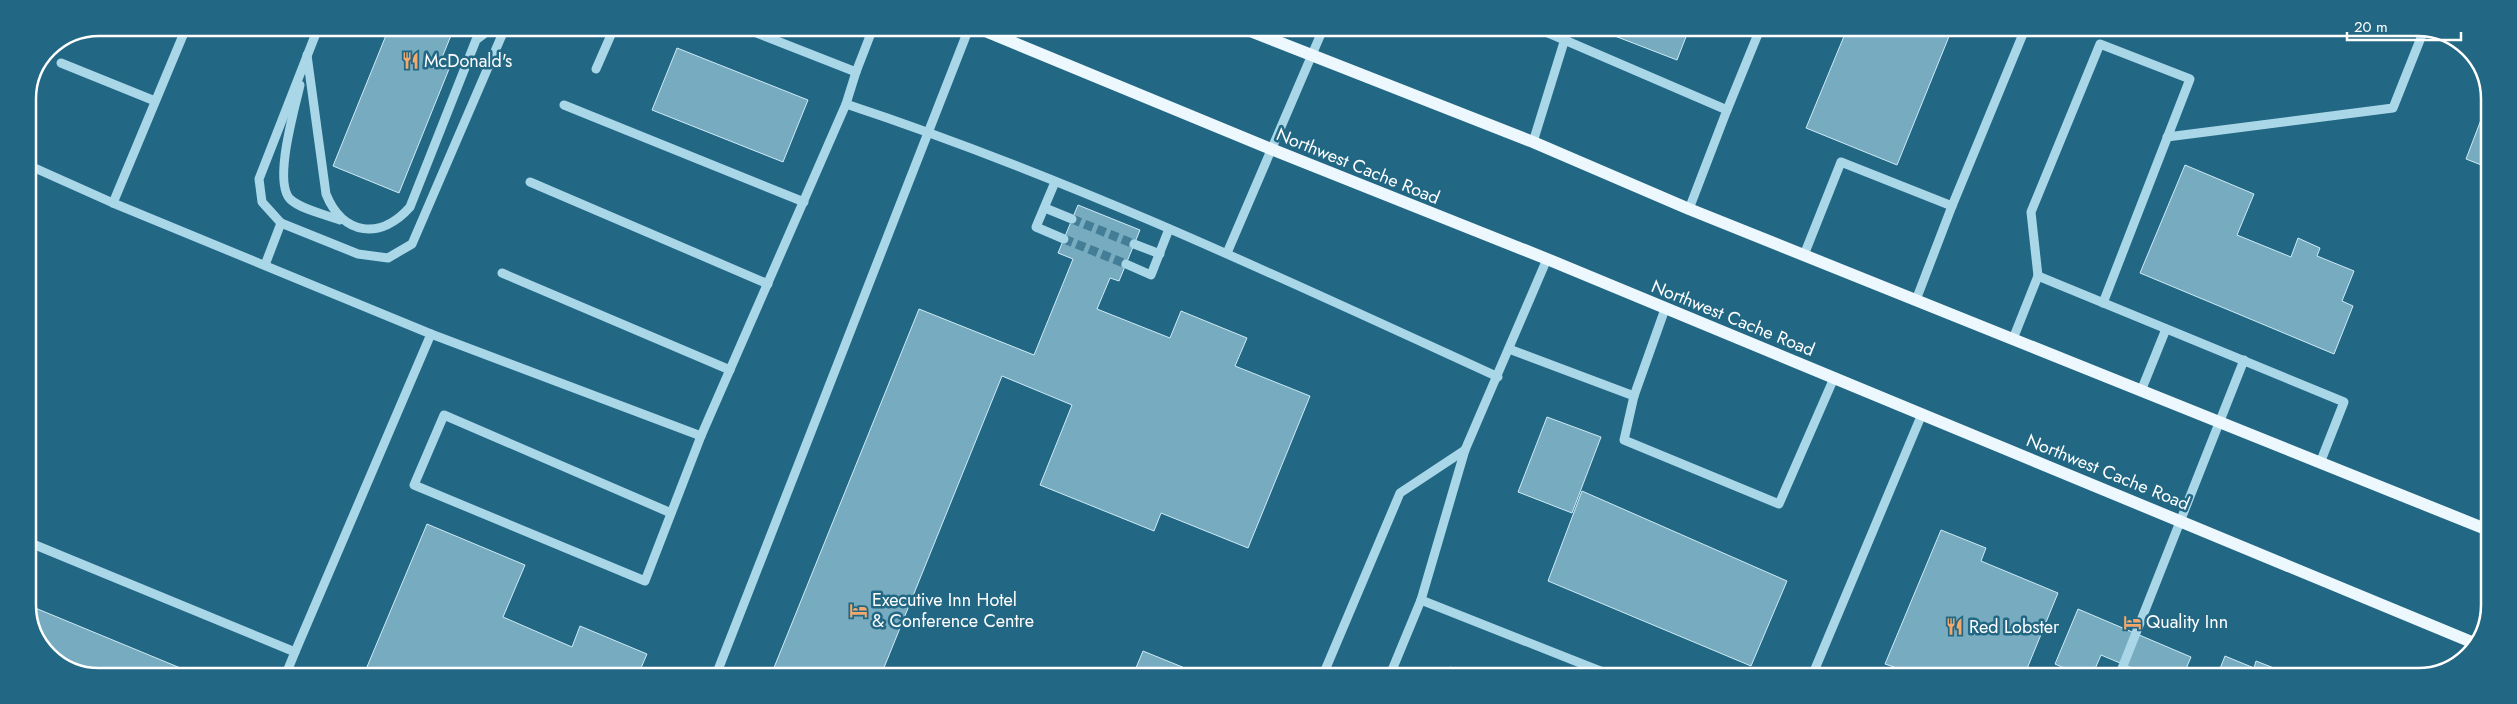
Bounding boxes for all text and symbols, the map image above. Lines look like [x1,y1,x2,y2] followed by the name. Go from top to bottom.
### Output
[2347,10,2461,42] scale bar
[2354,16,2388,38] text: 20 m
[424,48,512,74] place label: McDonald's
[400,51,420,71] restaurant icon: McDonald's
[1272,121,1444,211] street label: Northwest Cache Road
[1647,273,1819,363] street label: Northwest Cache Road
[2022,427,2194,517] street label: Northwest Cache Road
[872,587,1034,634] place label: Executive Inn Hotel & Conference Centre
[848,600,868,620] hotel icon: Executive Inn Hotel & Conference Centre
[2146,609,2228,635] place label: Quality Inn
[2122,612,2142,632] hotel icon: Quality Inn
[1969,614,2060,640] place label: Red Lobster
[1945,617,1965,637] restaurant icon: Red Lobster

